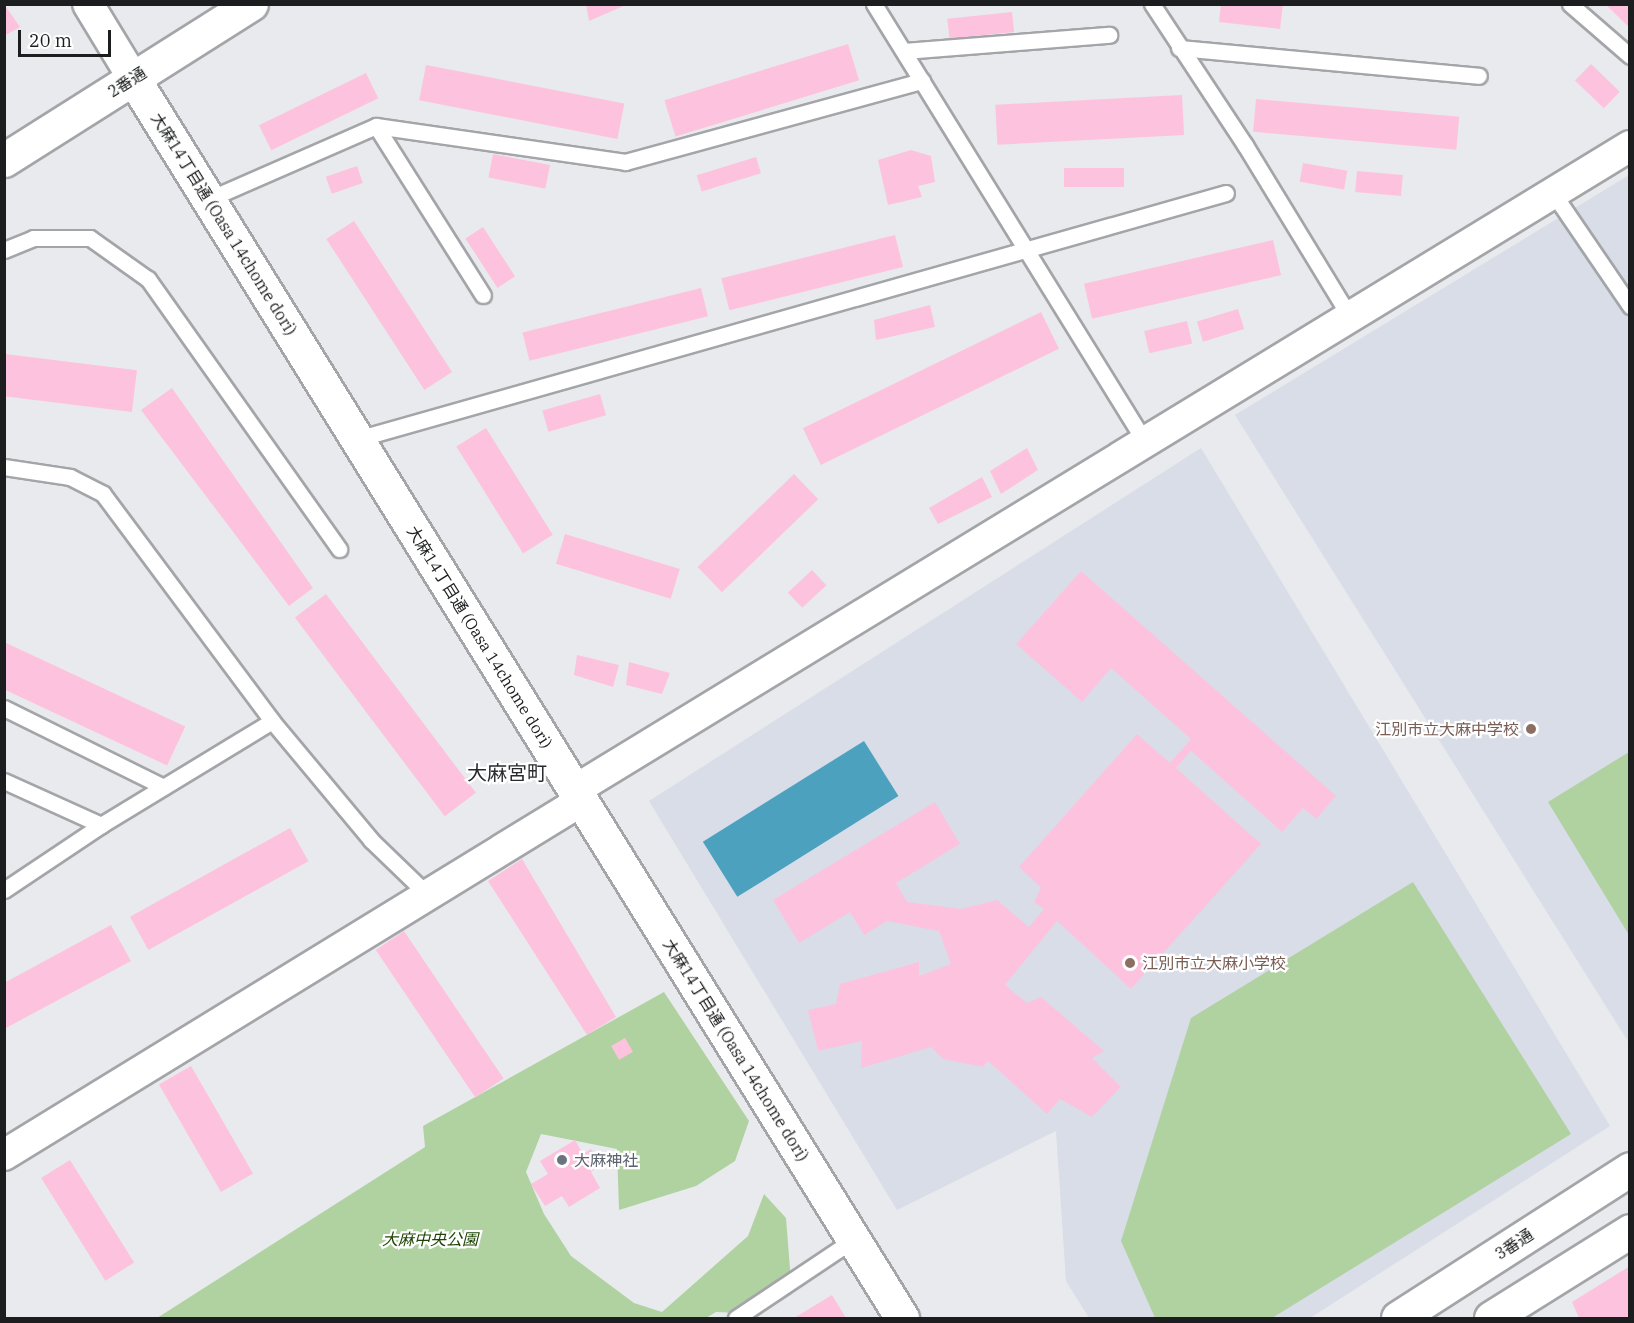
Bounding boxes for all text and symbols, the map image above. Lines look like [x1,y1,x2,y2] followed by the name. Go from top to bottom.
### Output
[21,18,114,56] scale bar
[29,29,72,52] text: 20 m
[104,63,150,101] street label: 2番通
[147,109,301,339] street label: 大麻14丁目通 (Oasa 14chome dori)
[403,522,557,752] street label: 大麻14丁目通 (Oasa 14chome dori)
[1375,719,1519,739] place label: 江別市立大麻中学校
[1524,722,1538,736] marker: 江別市立大麻中学校
[467,760,547,784] district label: 大麻宮町
[659,935,813,1165] street label: 大麻14丁目通 (Oasa 14chome dori)
[1142,953,1286,973] place label: 江別市立大麻小学校
[1123,956,1137,970] marker: 江別市立大麻小学校
[574,1150,638,1170] place label: 大麻神社
[555,1153,569,1167] marker: 大麻神社
[1491,1225,1537,1263] street label: 3番通
[382,1229,478,1249] park label: 大麻中央公園

